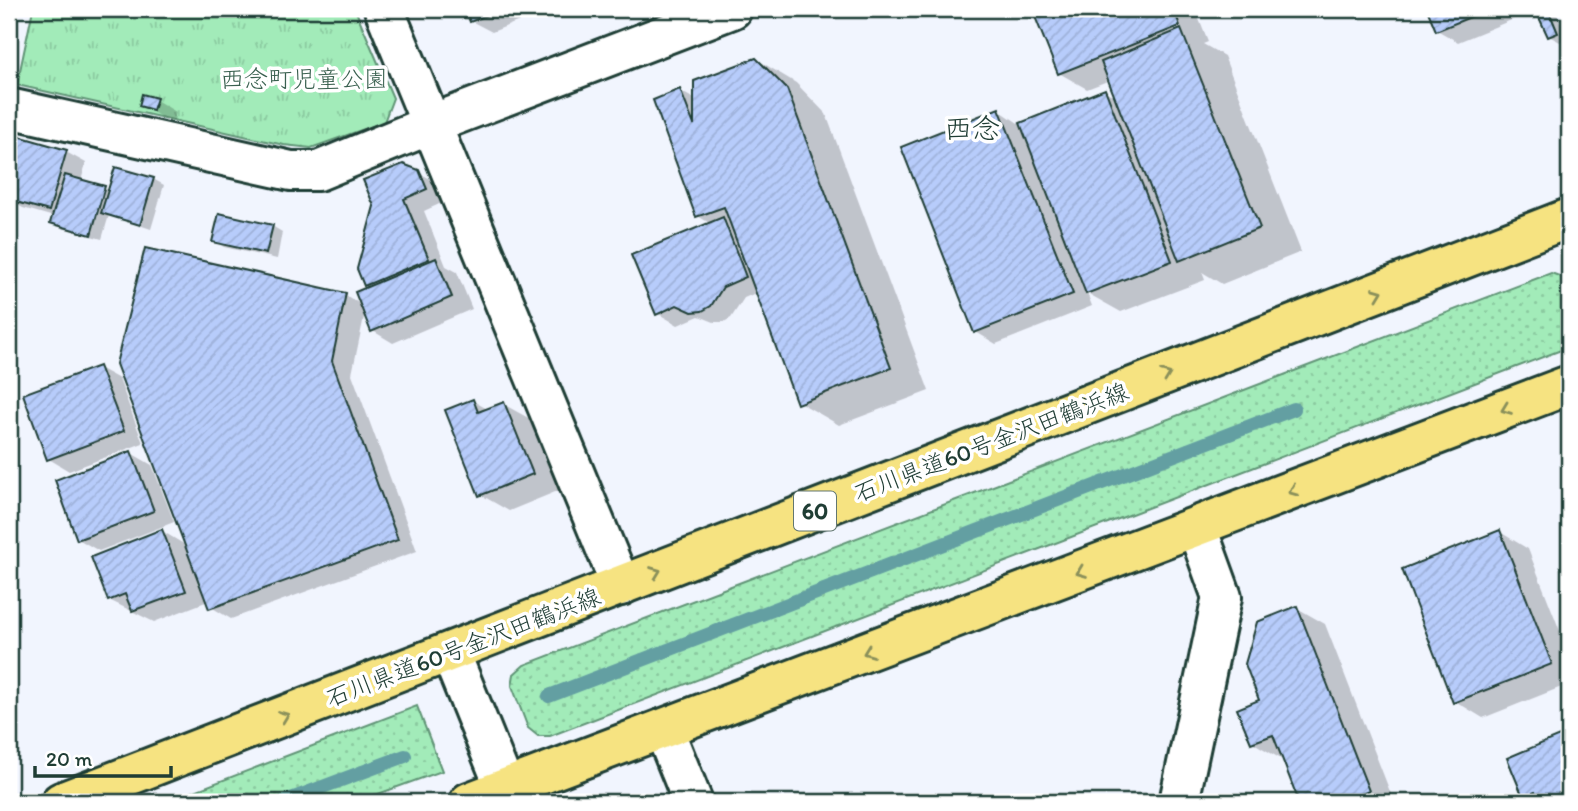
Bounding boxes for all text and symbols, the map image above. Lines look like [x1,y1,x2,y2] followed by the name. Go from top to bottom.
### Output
[220,64,388,93] park label: 西念町児童公園
[944,111,1000,145] district label: 西念
[1371,287,1383,301] one-way arrow
[1159,369,1171,383] one-way arrow
[850,376,1132,508] street label: 石川県道60号金沢田鶴浜線
[1500,401,1512,415] one-way arrow
[1288,482,1300,496] one-way arrow
[794,491,836,530] road number: 60
[1075,563,1087,577] one-way arrow
[650,567,662,581] one-way arrow
[322,581,604,713] street label: 石川県道60号金沢田鶴浜線
[862,644,874,658] one-way arrow
[278,710,290,724] one-way arrow
[35,734,172,778] scale bar
[46,746,93,771] text: 20 m

